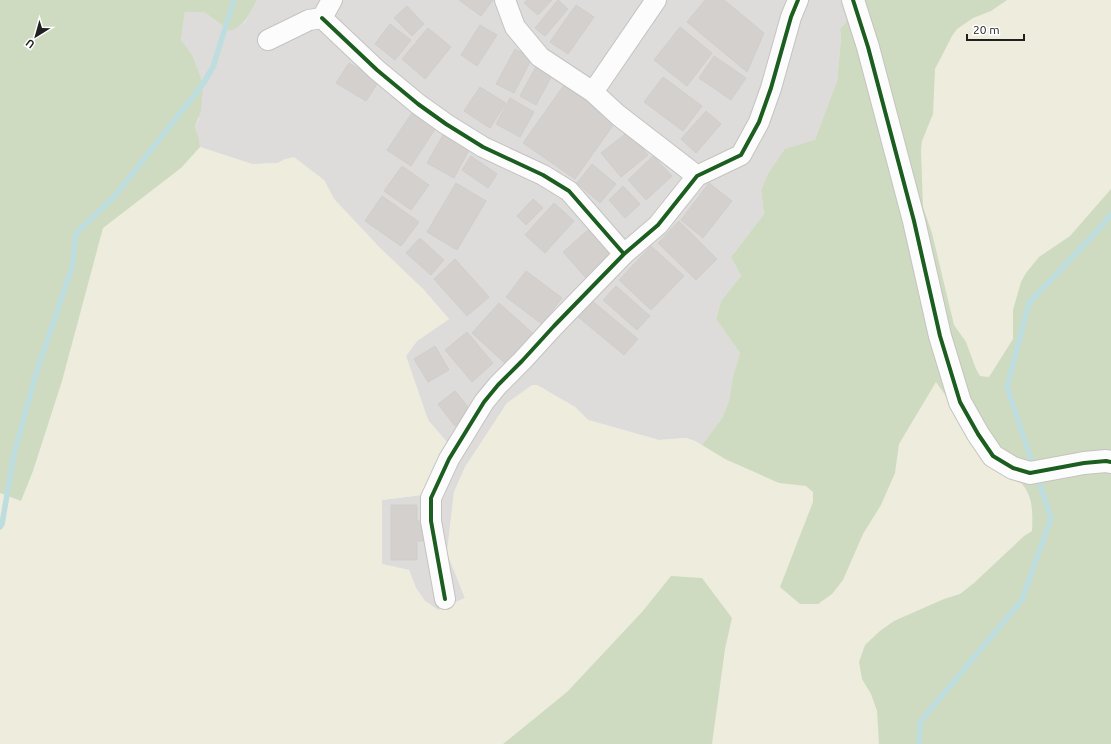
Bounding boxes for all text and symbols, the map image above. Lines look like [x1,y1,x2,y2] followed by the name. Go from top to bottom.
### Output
[16,16,56,56] north arrow
[967,16,1024,42] scale bar
[973,23,1000,36] text: 20 m
[23,37,37,51] text: U

